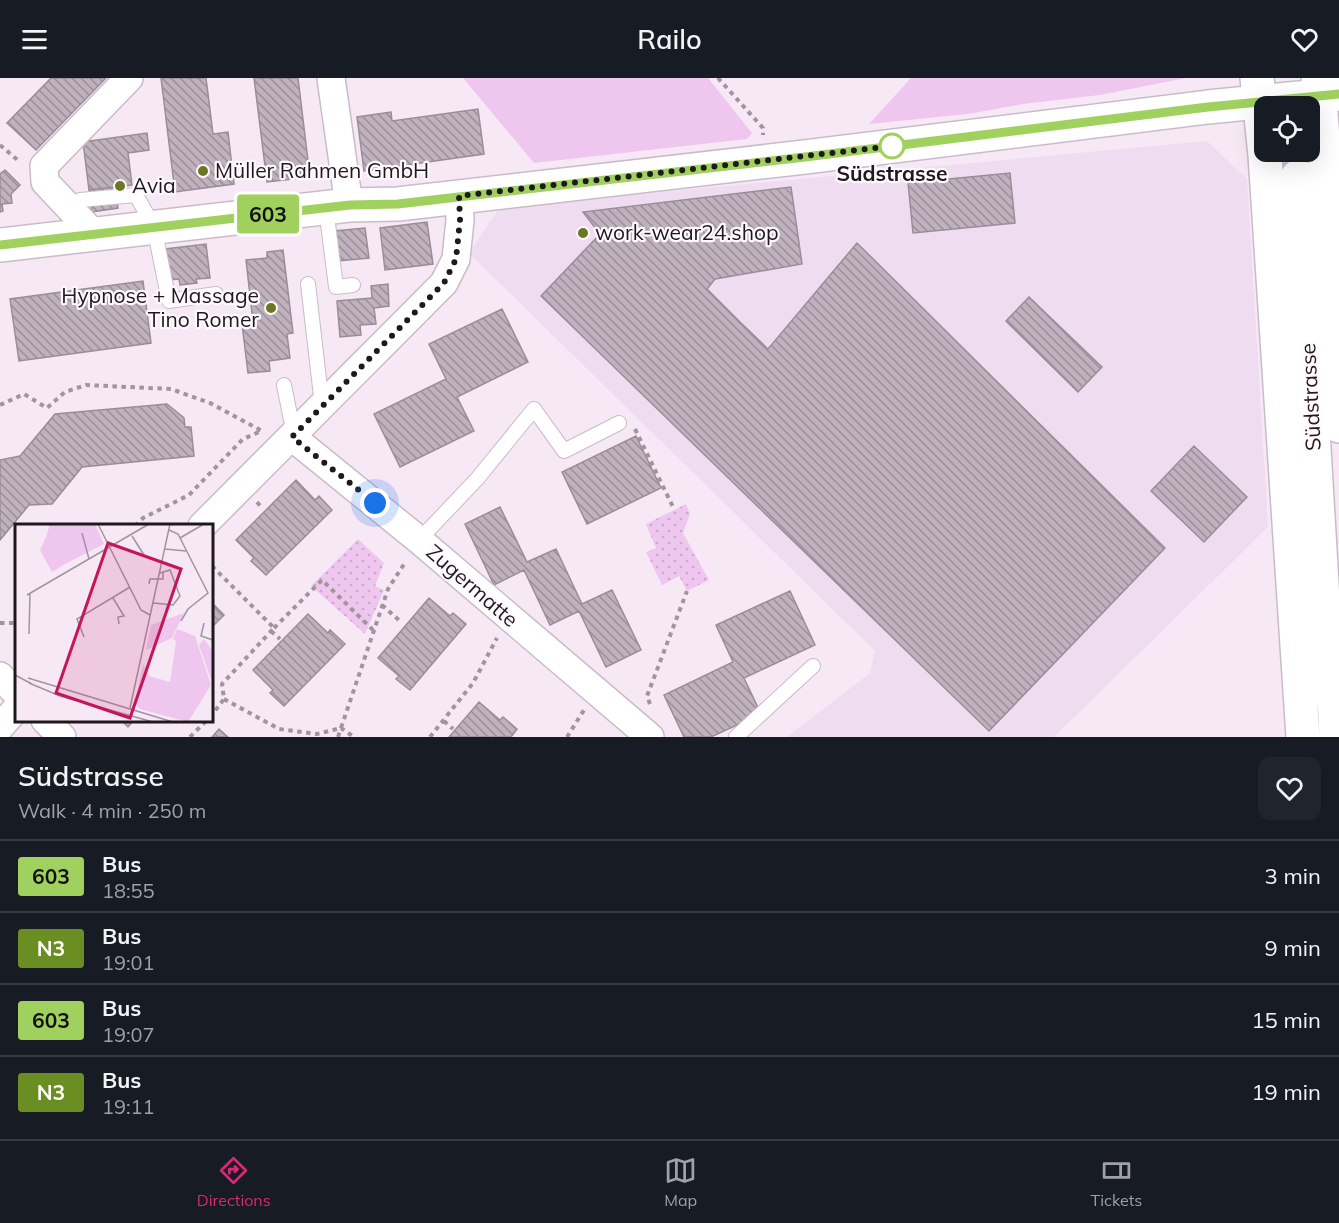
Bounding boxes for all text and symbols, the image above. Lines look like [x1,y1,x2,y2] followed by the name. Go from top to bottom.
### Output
[637,22,702,56] text: Railo
[18,23,51,56] icon: menu
[1288,23,1321,56] icon: heart
[1254,96,1320,162] map controls
[1254,96,1320,162] button: locate
[879,133,905,159] marker: Südstrasse
[215,157,429,183] place label: Müller Rahmen GmbH
[836,160,948,186] place label: Südstrasse
[196,164,210,178] marker: Müller Rahmen GmbH
[132,172,176,198] place label: Avia
[113,179,127,193] marker: Avia
[234,194,302,234] line badge: 603
[249,201,287,227] text: 603
[595,219,779,245] place label: work-wear24.shop
[576,226,590,240] marker: work-wear24.shop
[61,282,259,332] place label: Hypnose + Massage Tino Romer
[264,301,278,315] marker: Hypnose + Massage Tino Romer
[1294,343,1326,452] street label: Südstrasse
[360,488,390,518] your location
[15,524,213,722] inset map
[422,538,524,632] street label: Zugermatte
[1258,757,1321,820] button: heart
[18,758,164,793] text: Südstrasse
[18,798,206,823] text: Walk · 4 min · 250 m
[102,850,141,878] text: Bus
[1265,862,1321,890] text: 3 min
[32,863,70,889] text: 603
[102,878,155,903] text: 18:55
[102,922,141,950] text: Bus
[1265,934,1321,962] text: 9 min
[37,935,65,961] text: N3
[102,950,155,975] text: 19:01
[102,994,141,1022] text: Bus
[1251,1006,1321,1034] text: 15 min
[32,1007,70,1033] text: 603
[102,1022,155,1047] text: 19:07
[102,1066,141,1094] text: Bus
[1251,1078,1321,1106] text: 19 min
[37,1079,65,1105] text: N3
[102,1094,155,1119] text: 19:11
[197,1154,271,1210] tab: Directions
[664,1154,697,1210] tab: Map
[1091,1154,1142,1210] tab: Tickets

